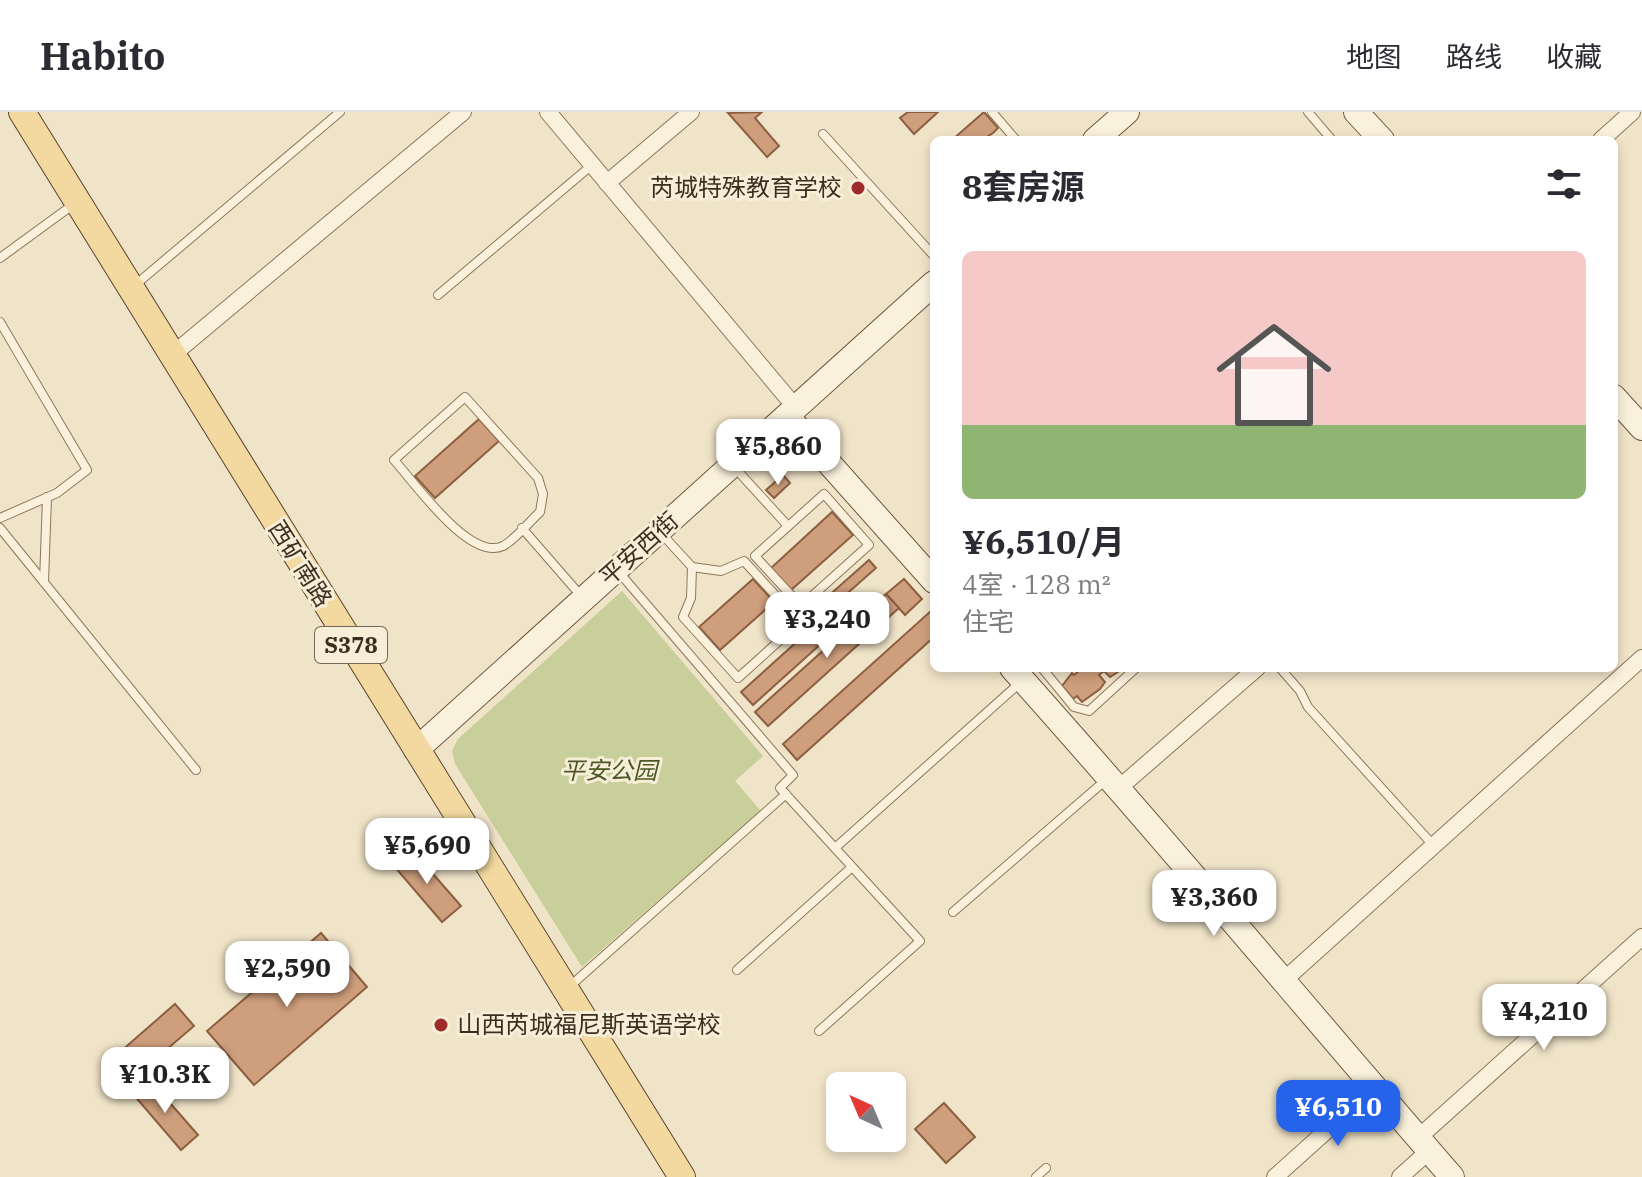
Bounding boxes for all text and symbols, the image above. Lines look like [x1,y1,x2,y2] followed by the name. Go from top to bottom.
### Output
[40,31,165,80] text: Habito
[1346,38,1402,75] text: 地图
[1446,38,1502,75] text: 路线
[1546,38,1602,75] text: 收藏
[1542,162,1586,206] icon: filters
[962,164,1084,208] text: 8套房源
[650,171,842,203] place label: 芮城特殊教育学校
[849,179,867,197] marker: 芮城特殊教育学校
[1202,303,1346,447] icon: home
[713,419,843,487] pin: ¥5,860
[734,428,822,462] text: ¥5,860
[592,504,685,592] street label: 平安西街
[262,514,340,613] street label: 西矿南路
[962,519,1125,563] text: ¥6,510/月
[962,567,1111,601] text: 4室 · 128 m²
[762,592,892,660] pin: ¥3,240
[783,601,871,635] text: ¥3,240
[962,604,1014,638] text: 住宅
[315,627,387,663] road number: S378
[561,754,660,786] park label: 平安公园
[362,818,492,886] pin: ¥5,690
[383,827,471,861] text: ¥5,690
[1149,870,1279,938] pin: ¥3,360
[1170,879,1258,913] text: ¥3,360
[222,941,352,1009] pin: ¥2,590
[243,950,331,984] text: ¥2,590
[1479,984,1609,1052] pin: ¥4,210
[1500,993,1588,1027] text: ¥4,210
[457,1008,721,1040] place label: 山西芮城福尼斯英语学校
[432,1016,450,1034] marker: 山西芮城福尼斯英语学校
[100,1047,230,1115] pin: ¥10.3K
[119,1056,211,1090] text: ¥10.3K
[826,1072,906,1152] north arrow
[826,1072,906,1152] map controls
[1273,1080,1403,1148] pin: ¥6,510
[1294,1089,1382,1123] text: ¥6,510

